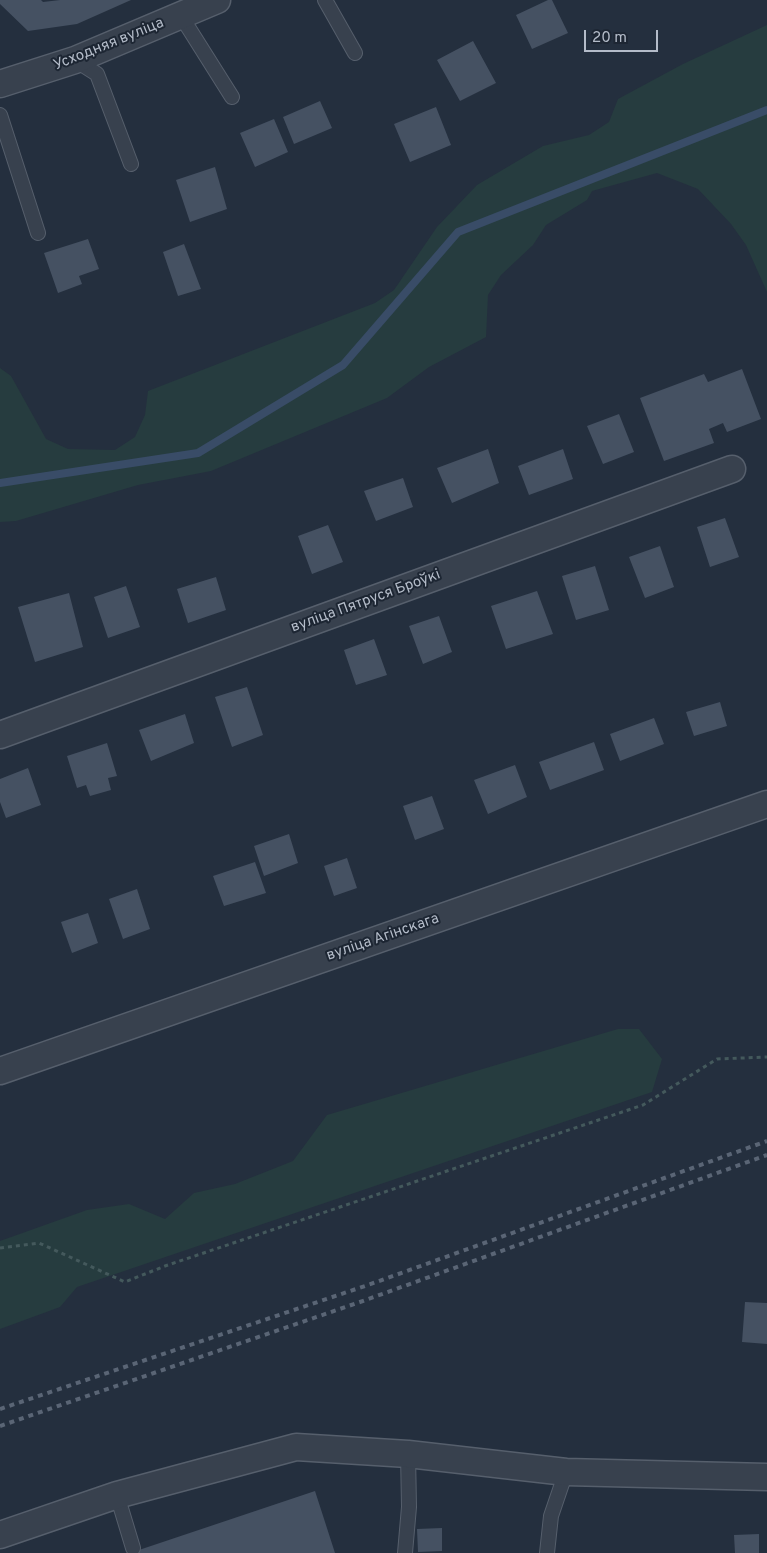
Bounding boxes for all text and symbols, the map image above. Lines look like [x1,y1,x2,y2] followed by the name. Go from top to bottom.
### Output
[51,15,167,75] street label: Усходняя вуліца
[587,20,661,52] scale bar
[592,29,627,48] text: 20 m
[289,567,443,637] street label: вуліца Пятруся Броўкі
[324,910,442,966] street label: вуліца Агінскага

